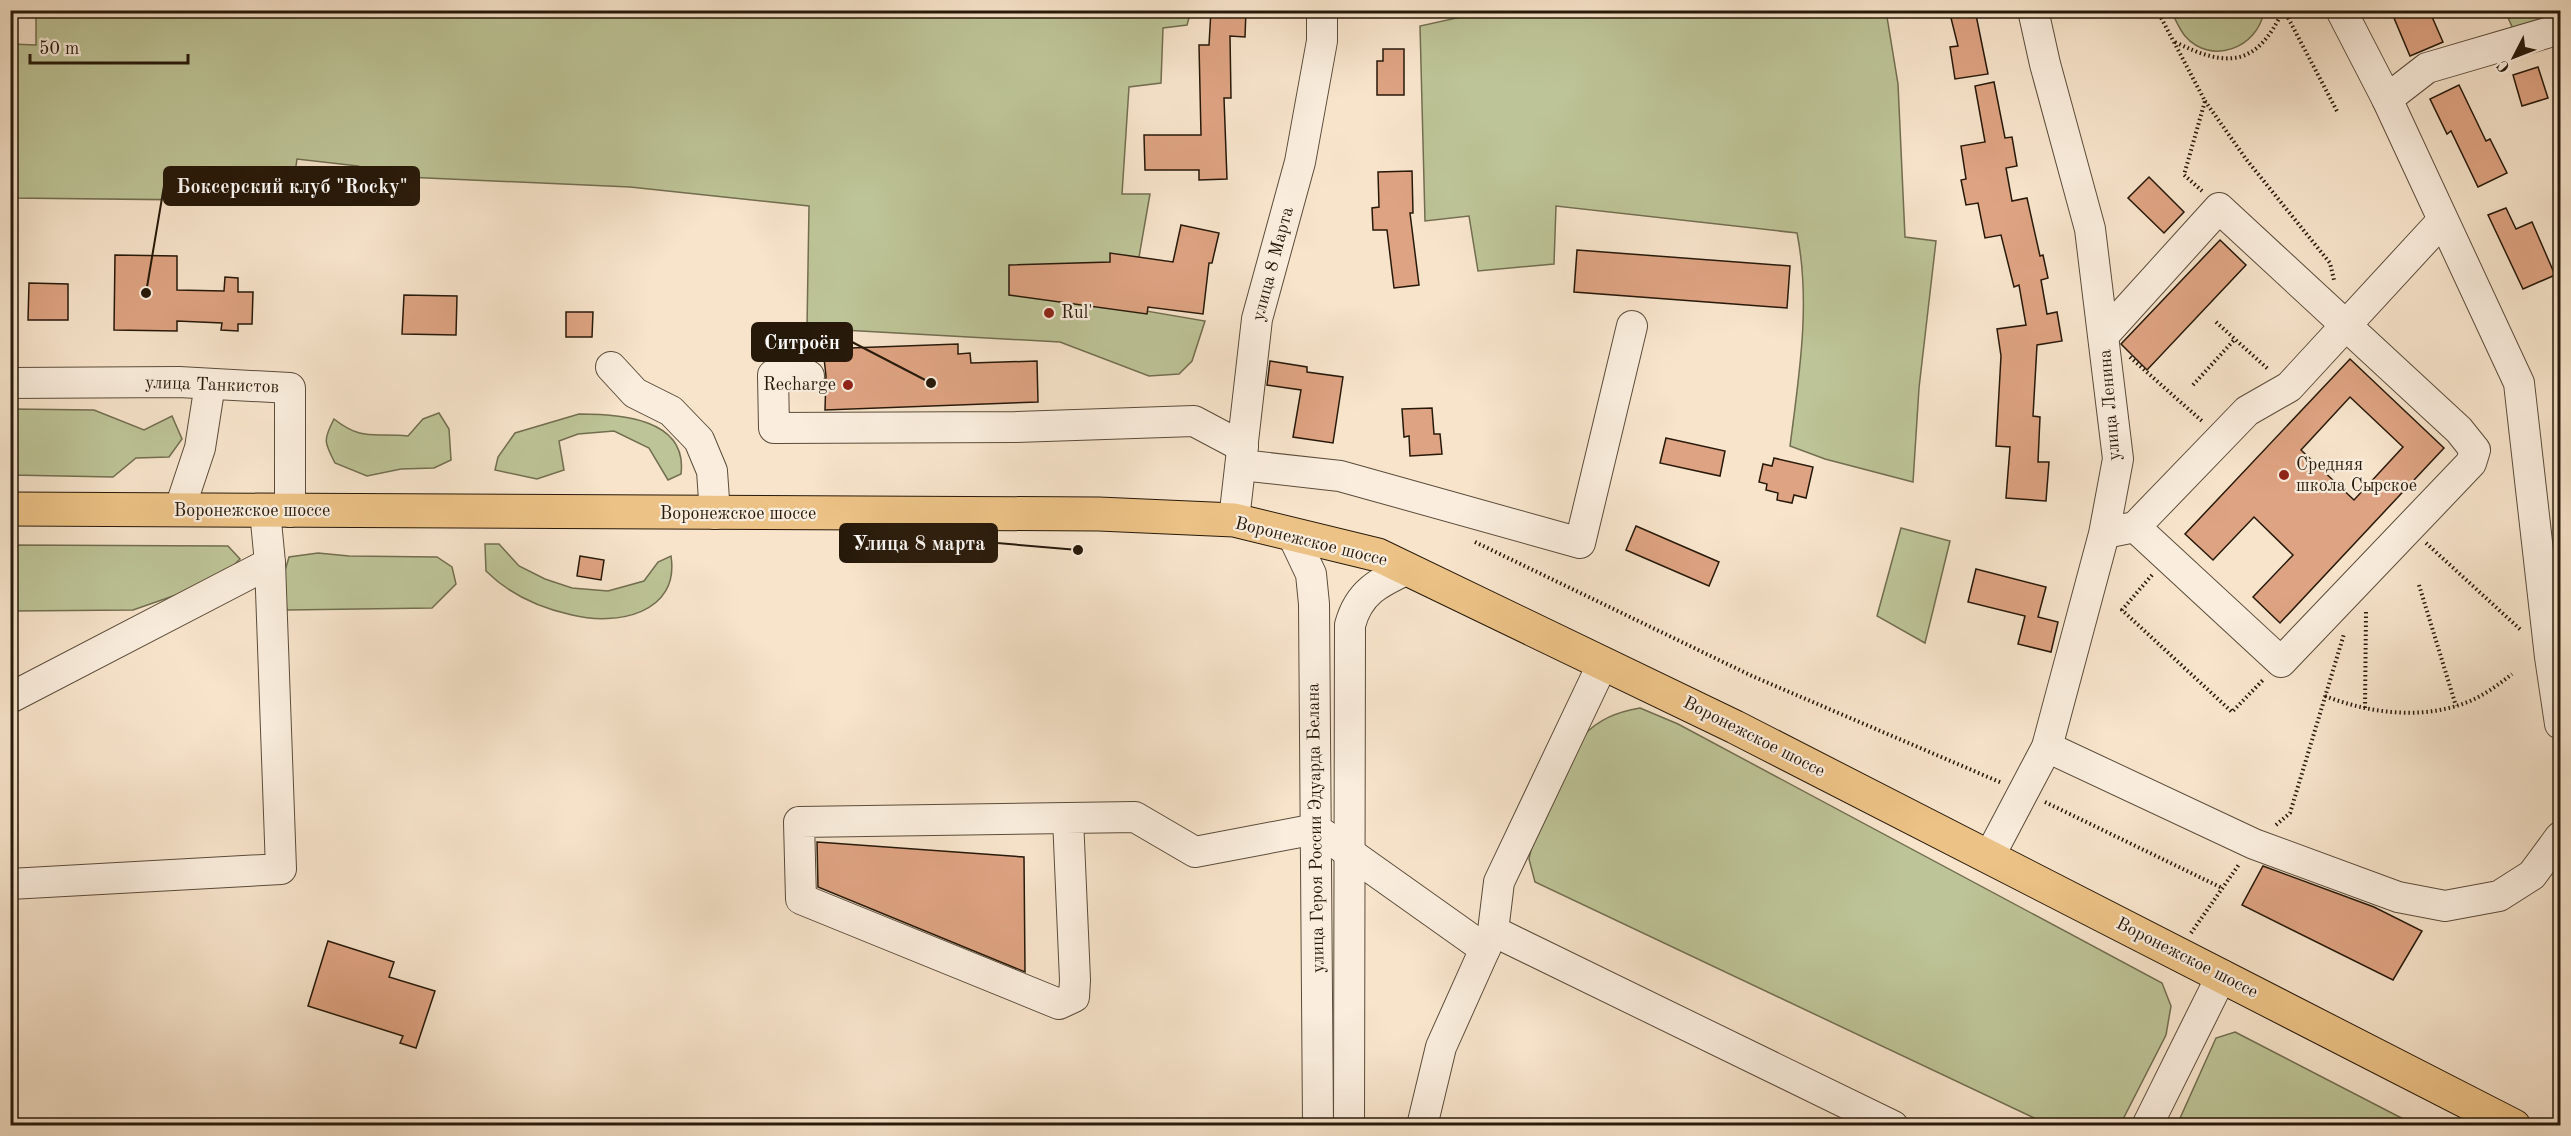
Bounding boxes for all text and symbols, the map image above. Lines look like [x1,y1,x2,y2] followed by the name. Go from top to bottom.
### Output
[30,27,188,65] scale bar
[2484,27,2544,87] north arrow
[39,40,79,58] text: 50 m
[2495,56,2514,75] text: С
[164,167,419,205] callout: Боксерский клуб "Rocky"
[176,178,408,198] text: Боксерский клуб "Rocky"
[1249,205,1297,323] street label: улица 8 Марта
[1061,304,1093,322] place label: Rul'
[1042,306,1056,320] marker: Rul'
[752,323,852,361] callout: Ситроён
[764,334,840,354] text: Ситроён
[2096,348,2124,461] street label: улица Ленина
[145,374,279,396] street label: улица Танкистов
[763,376,836,394] place label: Recharge
[841,378,855,392] marker: Recharge
[2296,456,2417,495] place label: Средняя школа Сырское
[2277,468,2291,482] marker: Средняя школа Сырское
[174,502,330,520] street label: Воронежское шоссе
[660,505,816,523] street label: Воронежское шоссе
[1233,514,1389,570] street label: Воронежское шоссе
[840,524,997,562] callout: Улица 8 марта
[853,535,985,555] text: Улица 8 марта
[1304,683,1328,973] street label: улица Героя России Эдуарда Белана
[1680,693,1828,781] street label: Воронежское шоссе
[2113,914,2261,1002] street label: Воронежское шоссе

